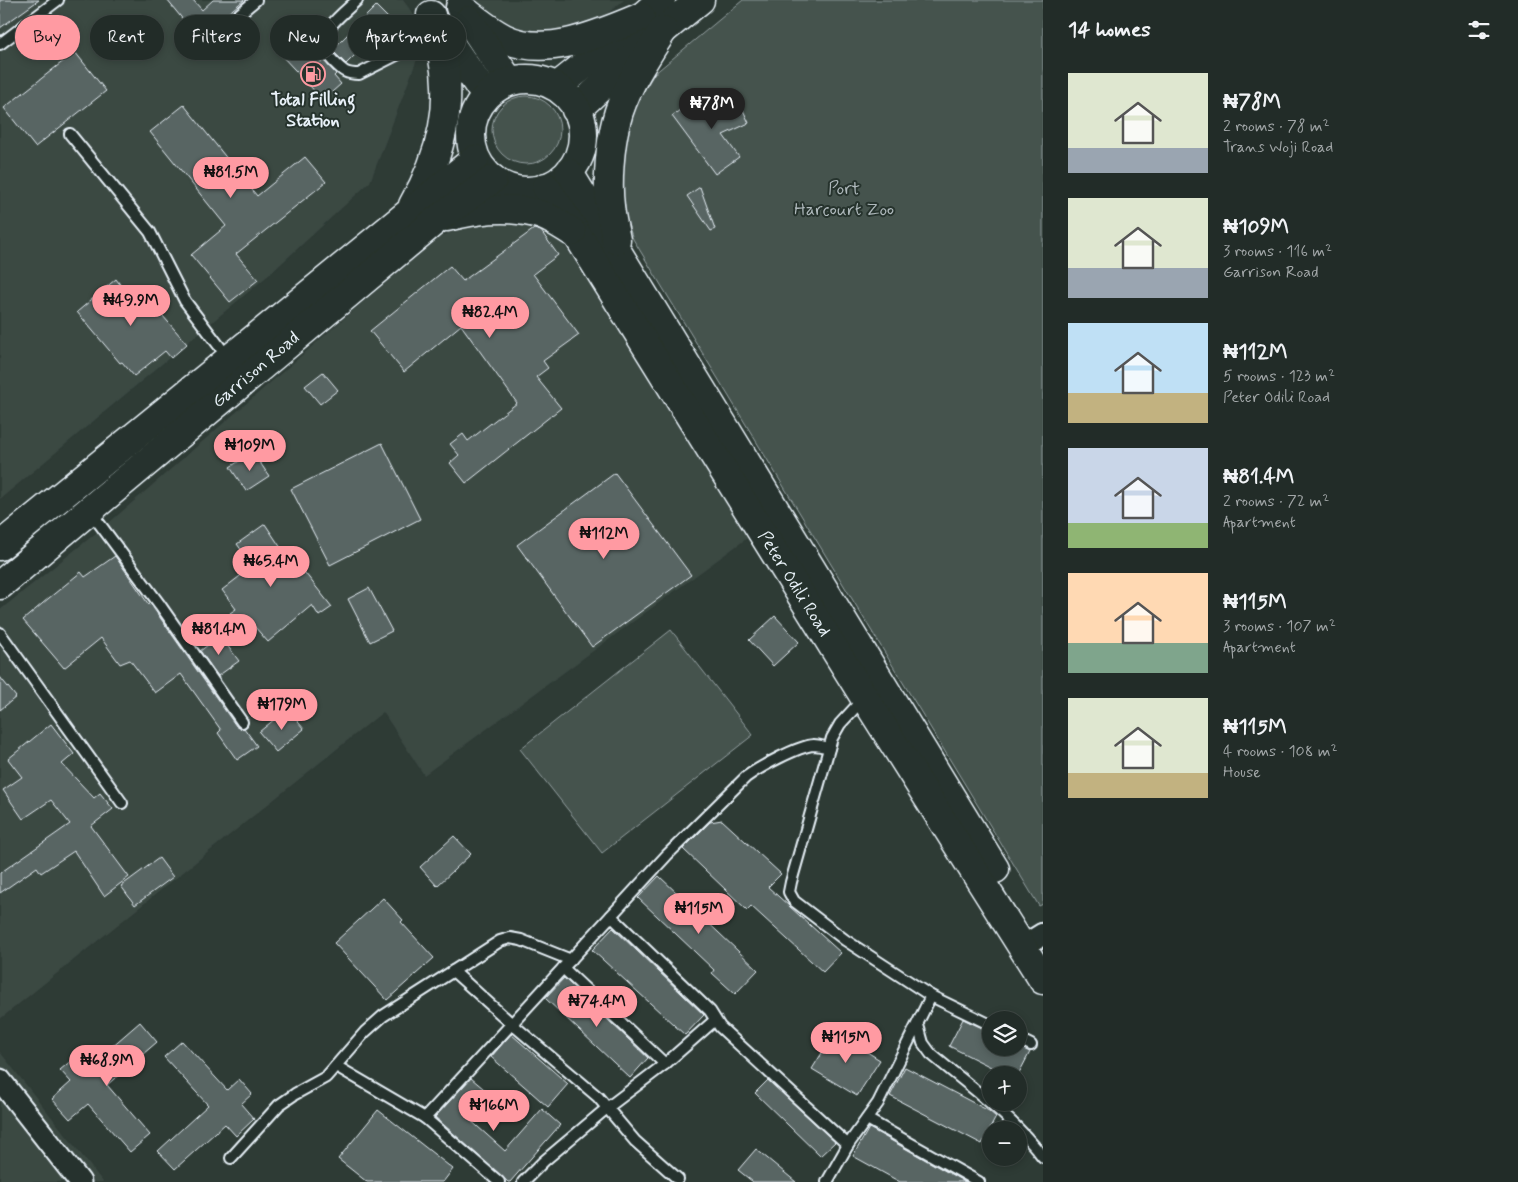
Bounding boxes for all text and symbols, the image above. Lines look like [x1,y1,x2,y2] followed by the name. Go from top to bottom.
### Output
[15,15,80,60] chip: Buy
[90,15,164,60] chip: Rent
[174,15,260,60] chip: Filters
[270,15,338,60] chip: New
[348,15,466,60] chip: Apartment
[1068,16,1151,44] text: 14 homes
[1465,16,1493,44] icon: filters
[300,61,326,87] fuel station icon: Total Filling Station
[271,88,355,133] place label: Total Filling Station
[682,88,742,130] pin: ₦78M
[1223,88,1281,116] text: ₦78M
[690,93,734,114] text: ₦78M
[1108,93,1168,153] icon: home
[1223,116,1330,137] text: 2 rooms · 78 m²
[1223,137,1333,158] text: Trans Woji Road
[190,156,272,199] pin: ₦81.5M
[204,162,258,183] text: ₦81.5M
[794,177,894,222] park label: Port Harcourt Zoo
[1223,213,1289,241] text: ₦109M
[1108,218,1168,278] icon: home
[1223,241,1332,262] text: 3 rooms · 116 m²
[1223,262,1319,283] text: Garrison Road
[90,284,172,327] pin: ₦49.9M
[103,290,159,311] text: ₦49.9M
[449,296,531,339] pin: ₦82.4M
[462,302,518,323] text: ₦82.4M
[207,326,305,414] street label: Garrison Road
[1223,338,1288,366] text: ₦112M
[1108,343,1168,403] icon: home
[1223,366,1335,387] text: 5 rooms · 123 m²
[1223,387,1330,408] text: Peter Odili Road
[215,430,285,472] pin: ₦109M
[225,435,275,456] text: ₦109M
[1223,463,1294,491] text: ₦81.4M
[1108,468,1168,528] icon: home
[1223,491,1329,512] text: 2 rooms · 72 m²
[1223,512,1296,533] text: Apartment
[569,518,639,560] pin: ₦112M
[579,523,629,544] text: ₦112M
[752,527,836,641] street label: Peter Odili Road
[230,546,312,588] pin: ₦65.4M
[244,551,298,572] text: ₦65.4M
[1223,588,1287,616] text: ₦115M
[1108,593,1168,653] icon: home
[178,614,260,656] pin: ₦81.4M
[1223,616,1336,637] text: 3 rooms · 107 m²
[192,619,246,640] text: ₦81.4M
[1223,637,1296,658] text: Apartment
[247,688,317,731] pin: ₦179M
[257,694,307,715] text: ₦179M
[1223,713,1287,741] text: ₦115M
[1108,718,1168,778] icon: home
[1223,741,1338,762] text: 4 rooms · 108 m²
[1223,762,1261,783] text: House
[664,892,734,935] pin: ₦115M
[675,898,723,919] text: ₦115M
[556,986,638,1028] pin: ₦74.4M
[568,991,626,1012] text: ₦74.4M
[982,1011,1027,1166] map controls
[982,1011,1027,1056] button: layers
[811,1022,881,1064] pin: ₦115M
[822,1027,870,1048] text: ₦115M
[66,1044,148,1087] pin: ₦68.9M
[80,1050,134,1071] text: ₦68.9M
[982,1066,1027,1111] button: +
[459,1090,529,1132] pin: ₦166M
[469,1095,519,1116] text: ₦166M
[982,1121,1027,1166] button: −

